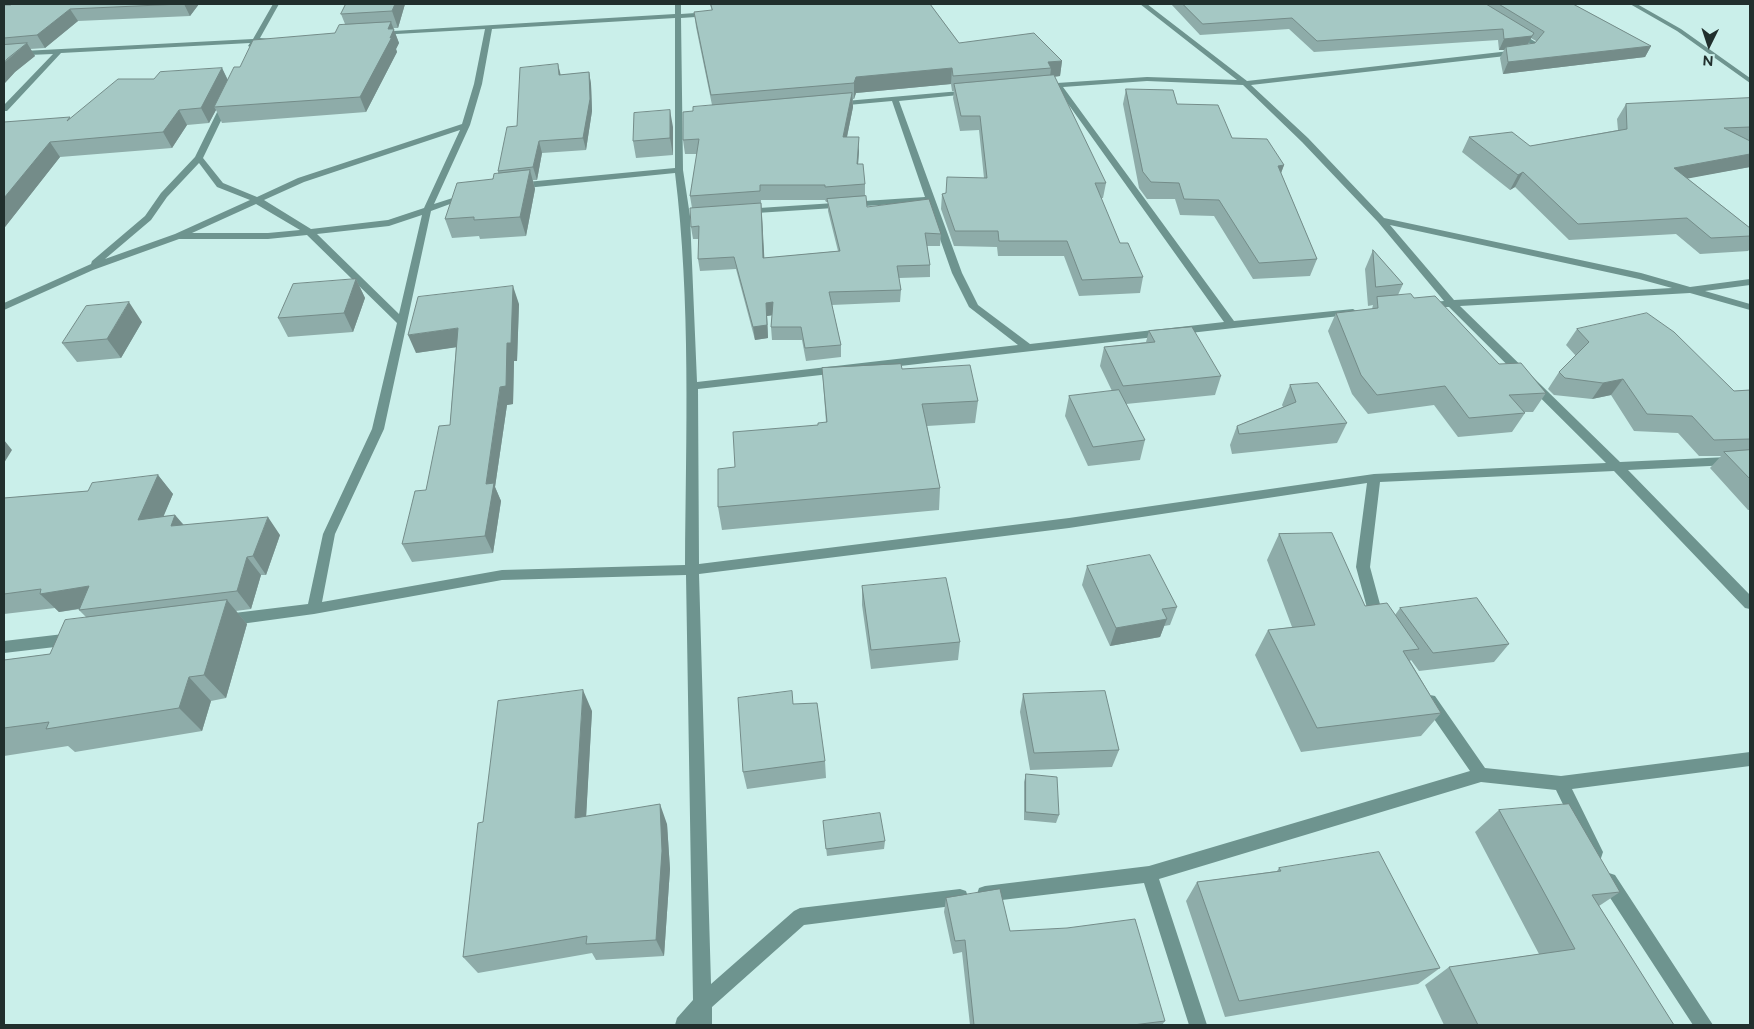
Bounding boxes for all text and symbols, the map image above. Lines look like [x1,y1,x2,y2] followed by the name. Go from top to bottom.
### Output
[1684,20,1734,70] north arrow
[1702,52,1714,69] text: N

